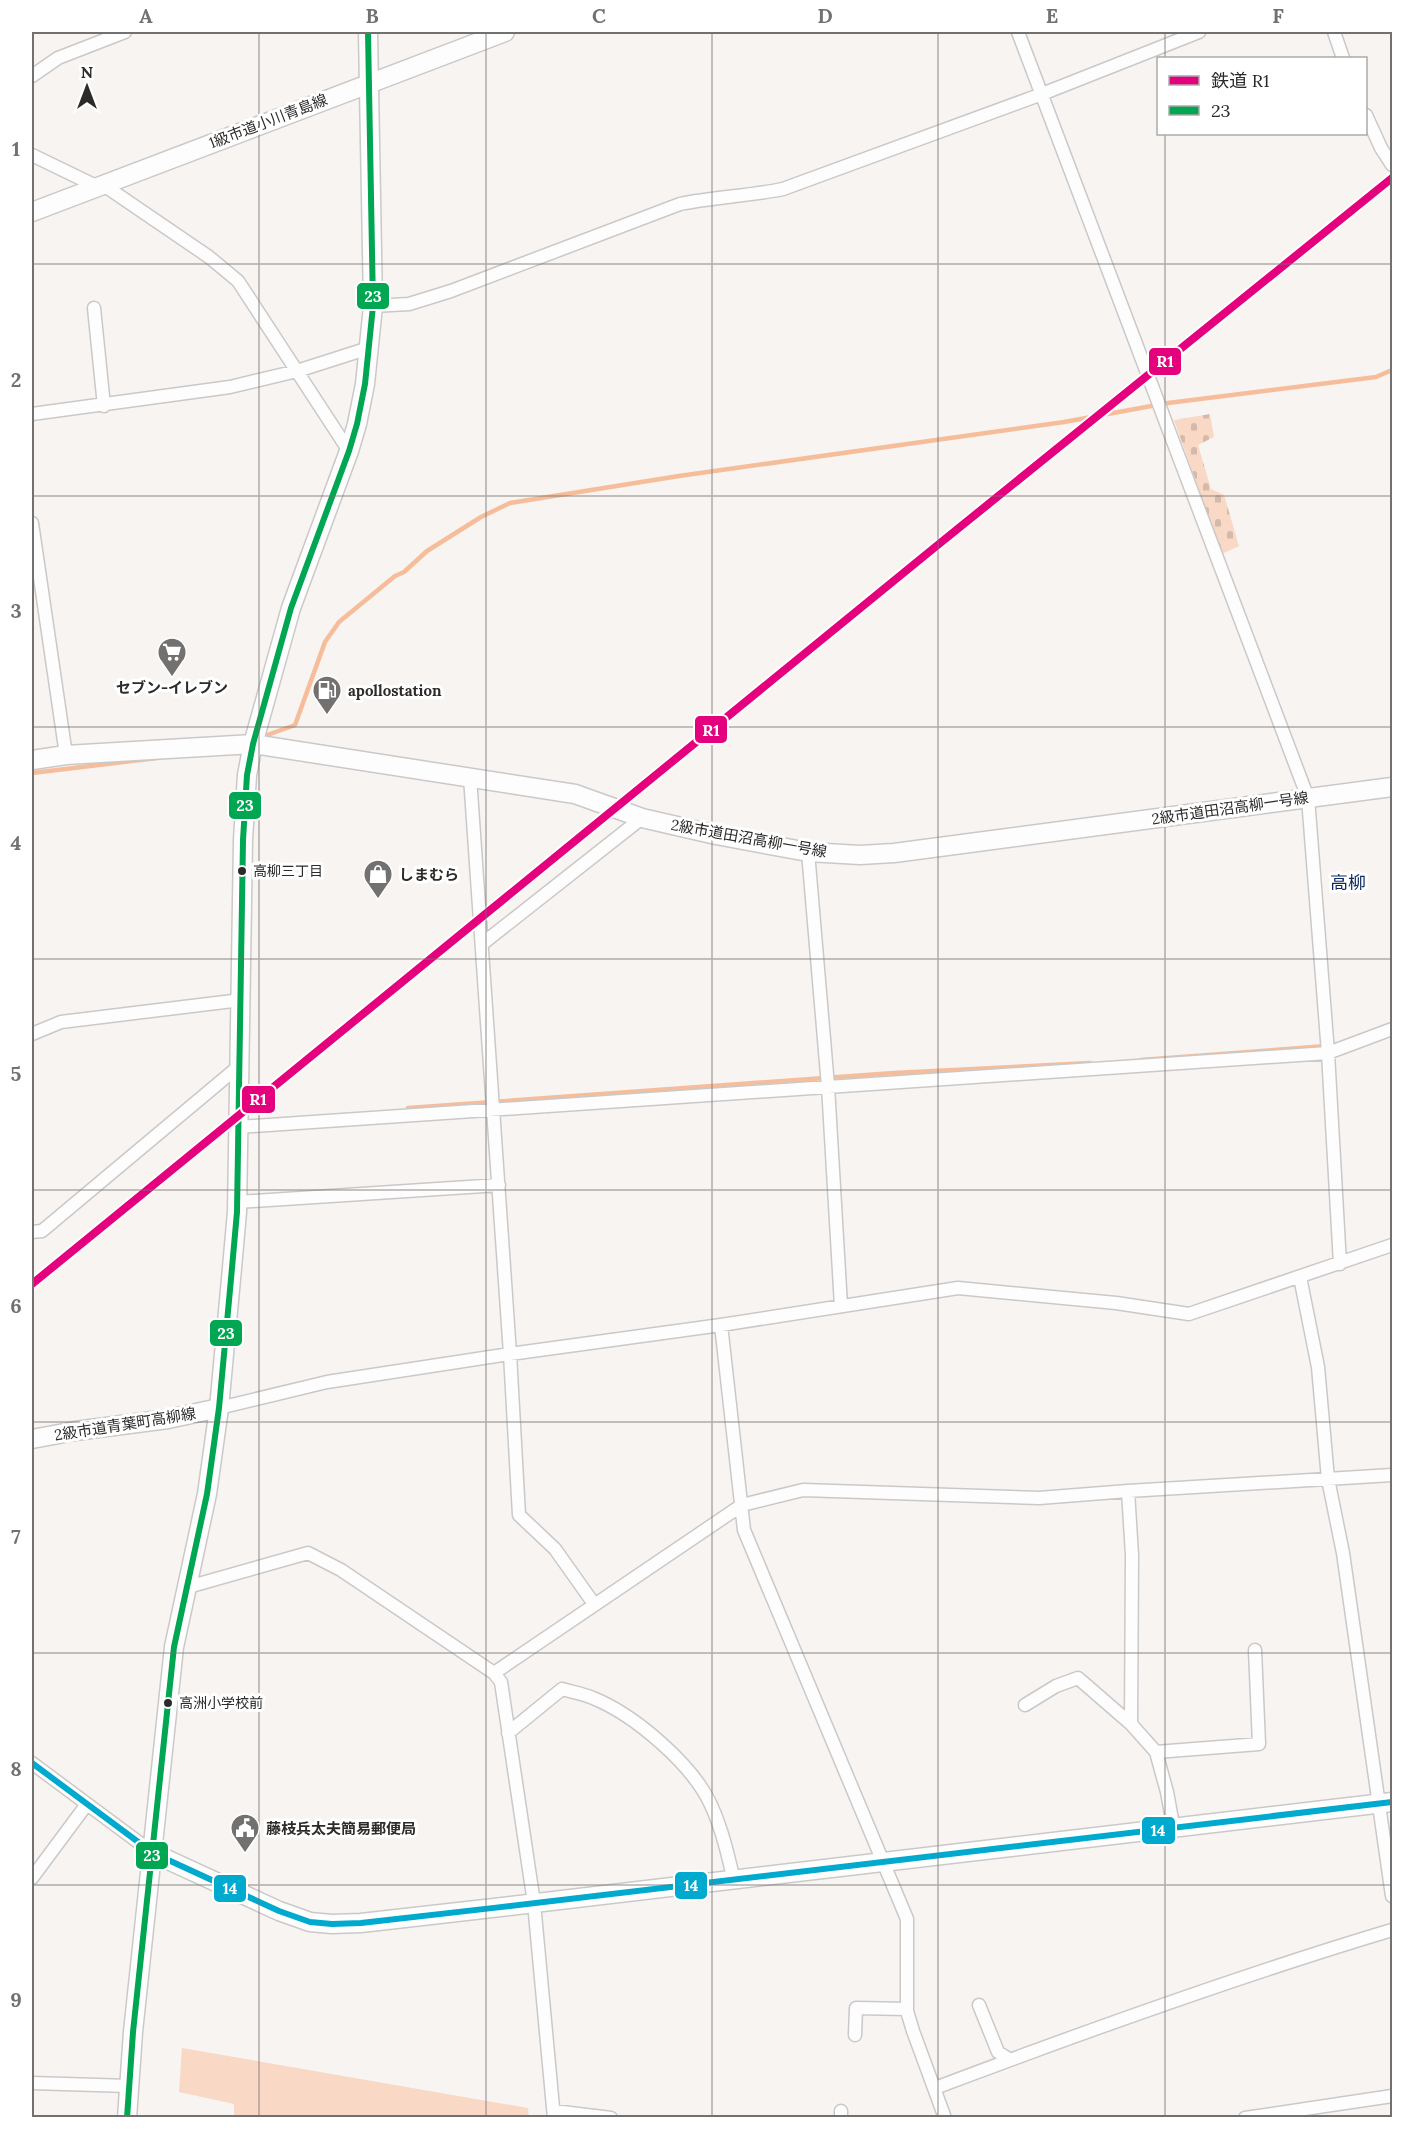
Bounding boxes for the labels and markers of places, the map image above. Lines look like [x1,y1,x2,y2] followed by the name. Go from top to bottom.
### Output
[156,636,188,678] supermarket icon: セブン-イレブン
[311,674,343,716] fuel station icon: apollostation
[116,678,228,697] place label: セブン-イレブン
[348,681,442,700] place label: apollostation
[362,858,394,900] shop icon: しまむら
[253,862,323,880] place label: 高柳三丁目
[236,865,248,877] marker: 高柳三丁目
[399,865,459,884] place label: しまむら
[179,1694,263,1712] place label: 高洲小学校前
[162,1697,174,1709] marker: 高洲小学校前
[229,1812,261,1854] public building icon: 藤枝兵太夫簡易郵便局
[266,1819,416,1838] place label: 藤枝兵太夫簡易郵便局

